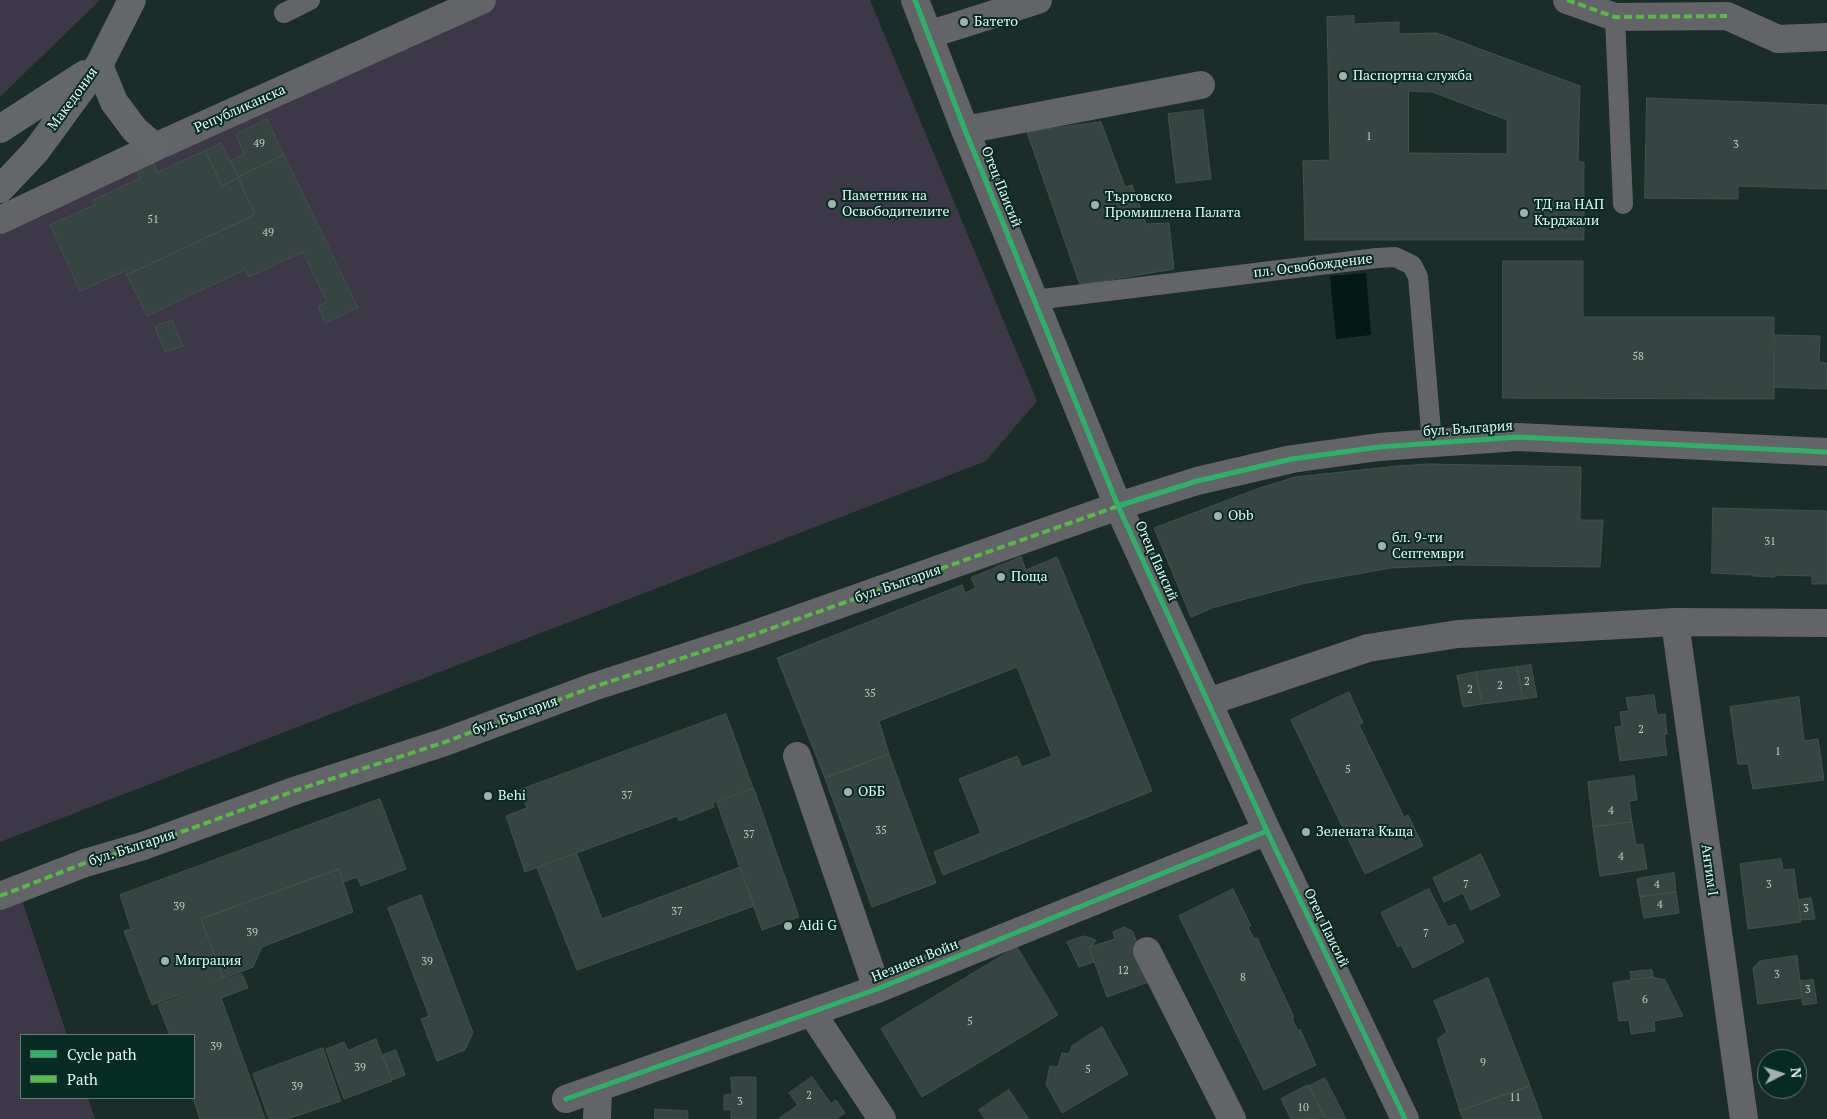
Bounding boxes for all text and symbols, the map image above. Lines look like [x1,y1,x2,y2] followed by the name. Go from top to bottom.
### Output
[974,14,1018,30] place label: Батето
[958,16,970,28] marker: Батето
[45,64,101,134] street label: Македония
[1353,68,1472,84] place label: Паспортна служба
[1337,70,1349,82] marker: Паспортна служба
[192,81,288,137] street label: Републиканска
[1366,130,1372,144] house number: 1
[253,137,265,151] house number: 49
[1733,138,1739,152] house number: 3
[977,144,1025,230] street label: Отец Паисий
[842,188,949,220] place label: Паметник на Освободителите
[1105,189,1241,222] place label: Търговско Промишлена Палата
[1534,197,1604,230] place label: ТД на НАП Кърджали
[826,198,838,210] marker: Паметник на Освободителите
[1089,199,1101,211] marker: Търговско Промишлена Палата
[1518,207,1530,219] marker: ТД на НАП Кърджали
[147,213,159,227] house number: 51
[262,226,274,240] house number: 49
[1252,250,1374,282] street label: пл. Освобождение
[1632,350,1644,364] house number: 58
[1423,417,1513,441] street label: бул. България
[1228,508,1254,524] place label: Obb
[1212,510,1224,522] marker: Obb
[1131,518,1181,604] street label: Отец Паисий
[1392,530,1464,562] place label: бл. 9-ти Септември
[1764,535,1776,549] house number: 31
[1376,540,1388,552] marker: бл. 9-ти Септември
[853,561,943,607] street label: бул. България
[1011,569,1048,585] place label: Поща
[995,571,1007,583] marker: Поща
[1524,675,1530,689] house number: 2
[1497,679,1503,693] house number: 2
[1467,683,1473,697] house number: 2
[864,687,876,701] house number: 35
[470,693,560,739] street label: бул. България
[1638,723,1644,737] house number: 2
[1775,745,1781,759] house number: 1
[1345,763,1351,777] house number: 5
[858,784,885,800] place label: ОББ
[842,786,854,798] marker: ОББ
[498,788,526,804] place label: Behi
[621,789,633,803] house number: 37
[482,790,494,802] marker: Behi
[1608,804,1614,818] house number: 4
[875,824,887,838] house number: 35
[1316,824,1413,840] place label: Зелената Къща
[87,826,177,870] street label: бул. България
[1300,826,1312,838] marker: Зелената Къща
[743,828,755,842] house number: 37
[1697,843,1721,897] street label: Антим I
[1618,850,1624,864] house number: 4
[1463,878,1469,892] house number: 7
[1654,878,1660,892] house number: 4
[1766,878,1772,892] house number: 3
[1300,886,1352,970] street label: Отец Паисий
[1657,898,1663,912] house number: 4
[173,900,185,914] house number: 39
[1803,902,1809,916] house number: 3
[671,905,683,919] house number: 37
[798,918,837,934] place label: Aldi G
[782,920,794,932] marker: Aldi G
[246,926,258,940] house number: 39
[1423,927,1429,941] house number: 7
[869,936,961,986] street label: Незнаен Войн
[175,953,241,969] place label: Миграция
[159,955,171,967] marker: Миграция
[421,955,433,969] house number: 39
[1117,964,1129,978] house number: 12
[1774,968,1780,982] house number: 3
[1240,971,1246,985] house number: 8
[1805,983,1811,997] house number: 3
[1642,993,1648,1007] house number: 6
[967,1015,973,1029] house number: 5
[20,1034,195,1099] legend
[210,1040,222,1054] house number: 39
[67,1044,137,1064] text: Cycle path
[1757,1049,1807,1099] north arrow
[1480,1056,1486,1070] house number: 9
[354,1061,366,1075] house number: 39
[1085,1063,1091,1077] house number: 5
[1787,1067,1806,1079] text: N
[67,1069,98,1089] text: Path
[291,1080,303,1094] house number: 39
[806,1089,812,1103] house number: 2
[1509,1091,1521,1105] house number: 11
[737,1095,743,1109] house number: 3
[1297,1101,1309,1115] house number: 10

